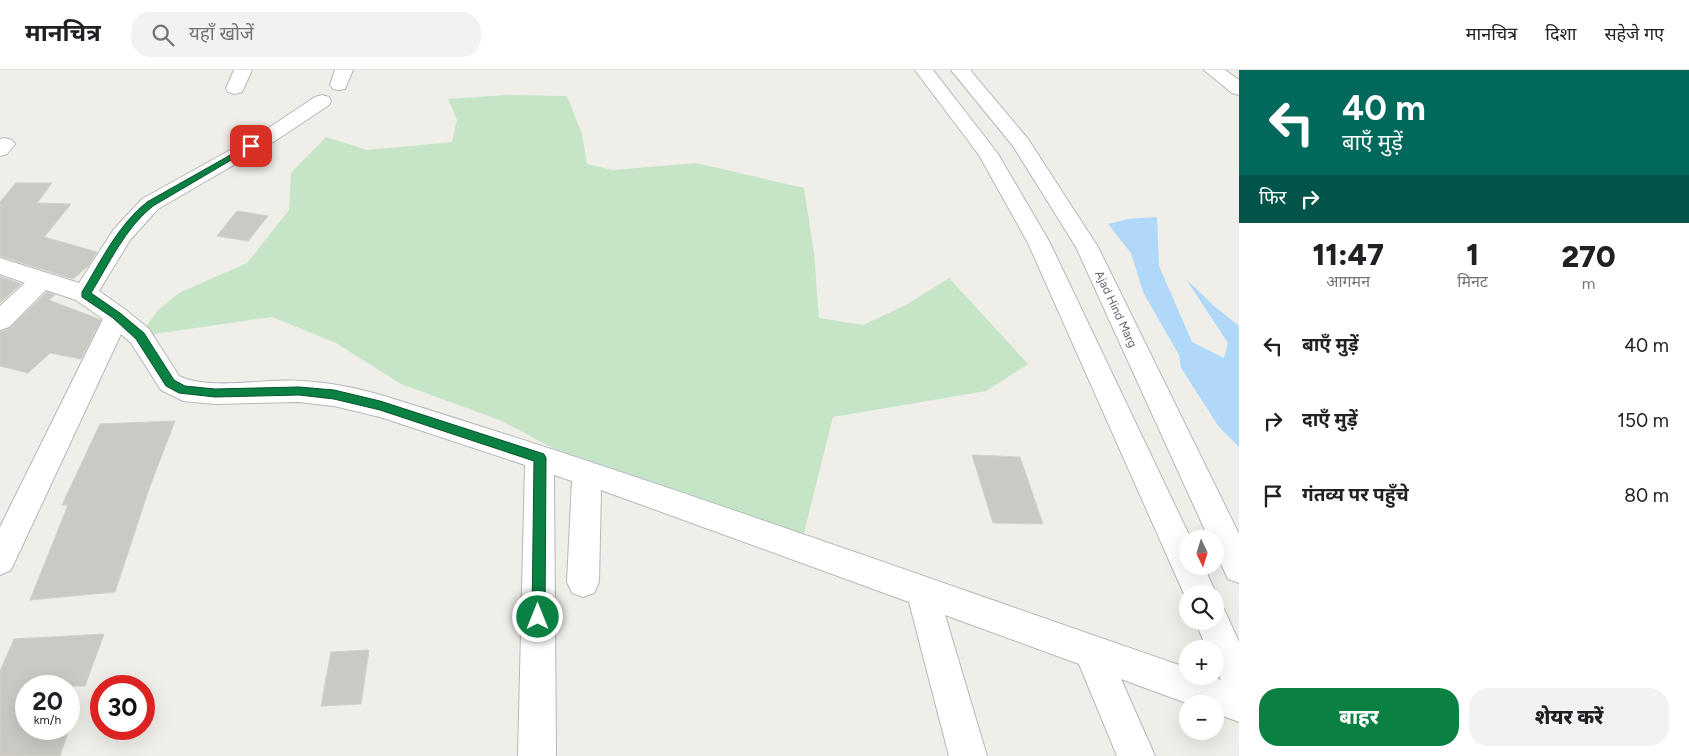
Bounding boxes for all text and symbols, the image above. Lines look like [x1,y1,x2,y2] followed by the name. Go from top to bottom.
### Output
[131,12,481,57] search box
[25,18,101,47] text: मानचित्र
[149,21,177,49] icon: search
[189,22,254,45] text: यहाँ खोजें
[1466,23,1517,45] text: मानचित्र
[1545,23,1576,45] text: दिशा
[1604,23,1664,45] text: सहेजे गए
[1342,87,1426,129] text: 40 m
[1259,90,1324,155] icon: left
[230,125,272,167] pin
[1342,129,1403,156] text: बाएँ मुड़ें
[237,132,265,160] icon: arrive
[1296,185,1324,213] icon: right
[1259,186,1286,209] text: फिर
[1312,236,1384,273] text: 11:47
[1466,236,1479,273] text: 1
[1561,238,1616,275] text: 270
[1092,268,1140,350] street label: Ajad Hind Marg
[1326,272,1370,291] text: आगमन
[1457,272,1488,291] text: मिनट
[1582,274,1595,293] text: m
[1259,332,1287,360] icon: left
[1302,333,1359,356] text: बाएँ मुड़ें
[1624,334,1669,357] text: 40 m
[1259,407,1287,435] icon: right
[1302,408,1358,431] text: दाएँ मुड़ें
[1617,409,1669,432] text: 150 m
[1259,482,1287,510] icon: arrive
[1302,483,1409,506] text: गंतव्य पर पहुँचे
[1624,484,1669,507] text: 80 m
[1179,530,1224,575] north arrow
[1179,530,1224,740] map controls
[1179,585,1224,630] button: search
[511,590,563,642] position arrow
[1179,640,1224,685] button: +
[90,675,155,740] speed limit sign: 30
[32,686,63,716] text: 20
[1259,688,1459,746] button: बाहर
[1469,688,1669,746] button: शेयर करें
[1179,695,1224,740] button: −
[34,713,61,727] text: km/h

